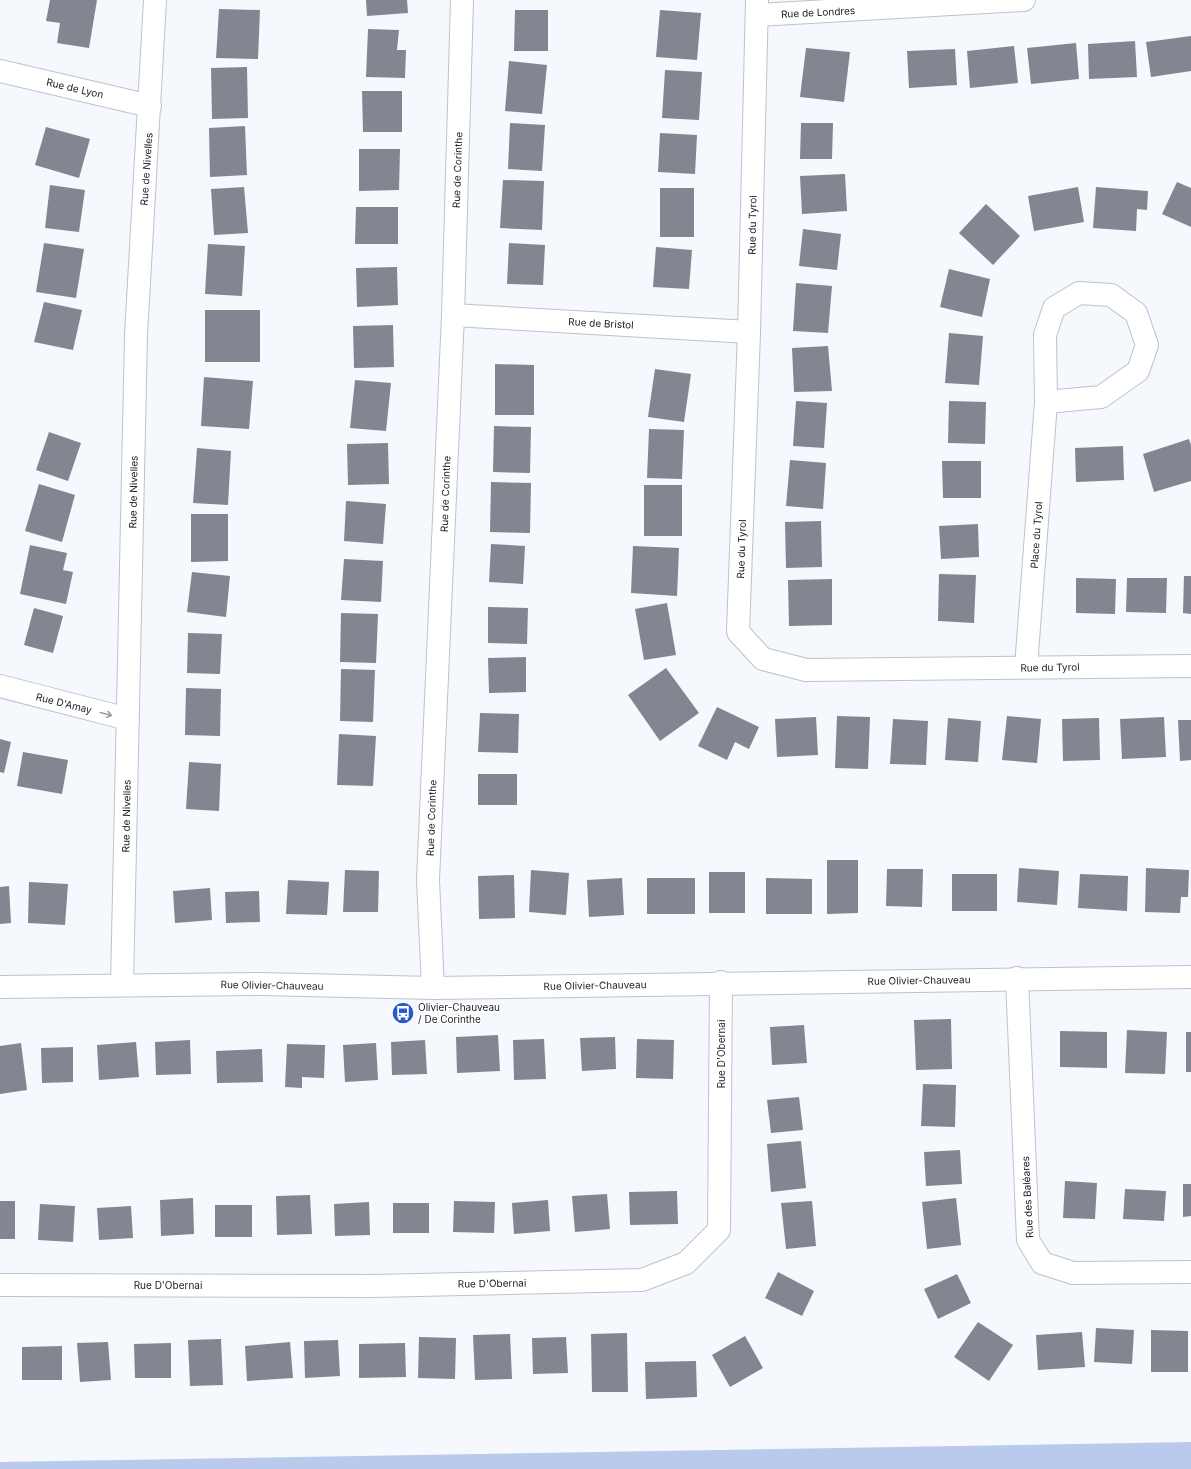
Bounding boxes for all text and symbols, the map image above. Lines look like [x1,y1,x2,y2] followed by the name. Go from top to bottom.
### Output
[781,4,855,20] street label: Rue de Londres
[45,76,105,100] street label: Rue de Lyon
[450,131,464,208] street label: Rue de Corinthe
[137,132,155,206] street label: Rue de Nivelles
[745,195,759,255] street label: Rue du Tyrol
[568,315,634,331] street label: Rue de Bristol
[126,455,140,529] street label: Rue de Nivelles
[438,455,452,532] street label: Rue de Corinthe
[1028,501,1044,569] street label: Place du Tyrol
[734,519,748,579] street label: Rue du Tyrol
[1020,660,1080,674] street label: Rue du Tyrol
[35,690,94,716] street label: Rue D'Amay
[99,710,112,718] one-way arrow
[119,779,133,853] street label: Rue de Nivelles
[424,779,438,856] street label: Rue de Corinthe
[867,973,971,987] street label: Rue Olivier-Chauveau
[220,978,324,992] street label: Rue Olivier-Chauveau
[543,978,647,992] street label: Rue Olivier-Chauveau
[390,1000,416,1026] bus stop icon: Olivier-Chauveau / De Corinthe
[418,1001,500,1025] place label: Olivier-Chauveau / De Corinthe
[715,1020,727,1088] street label: Rue D'Obernai
[1019,1156,1035,1238] street label: Rue des Baléares
[458,1276,526,1290] street label: Rue D'Obernai
[134,1279,202,1291] street label: Rue D'Obernai

